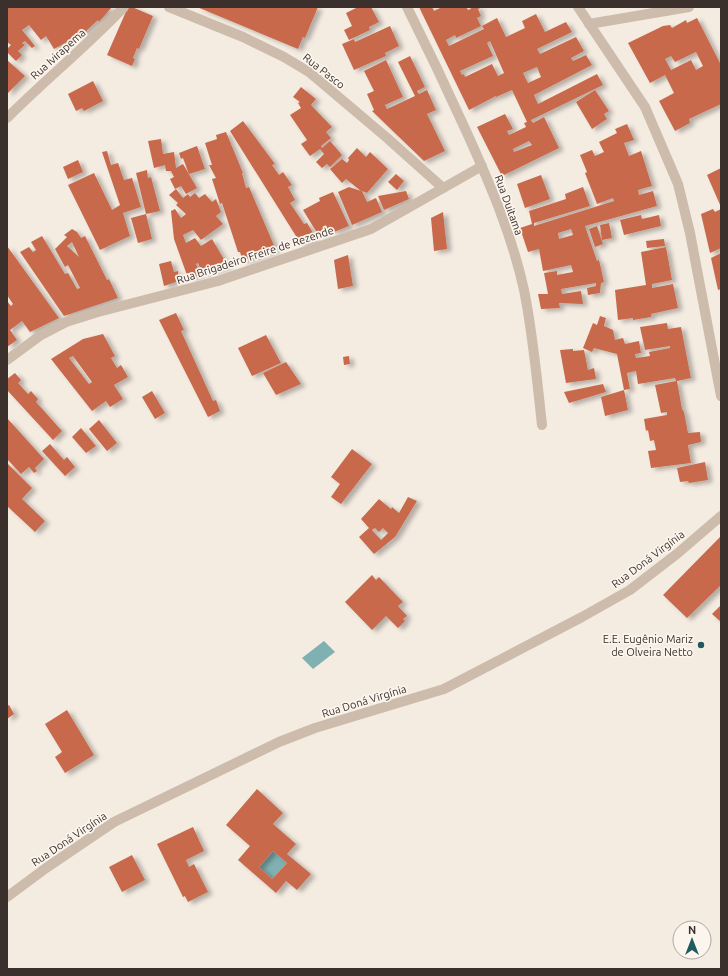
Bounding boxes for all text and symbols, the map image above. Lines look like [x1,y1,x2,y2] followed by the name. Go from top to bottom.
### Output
[28,26,88,82] street label: Rua Ivirapema
[301,51,347,91] street label: Rua Pasco
[493,173,525,237] street label: Rua Duitama
[175,224,335,286] street label: Rua Brigadeiro Freire de Rezende
[609,528,687,590] street label: Rua Doná Virgínia
[603,633,693,658] place label: E.E. Eugênio Mariz de Olveira Netto
[696,640,706,650] marker: E.E. Eugênio Mariz de Olveira Netto
[320,682,408,720] street label: Rua Doná Virgínia
[29,809,109,869] street label: Rua Doná Virgínia
[672,920,712,960] north arrow
[688,924,696,936] text: N

